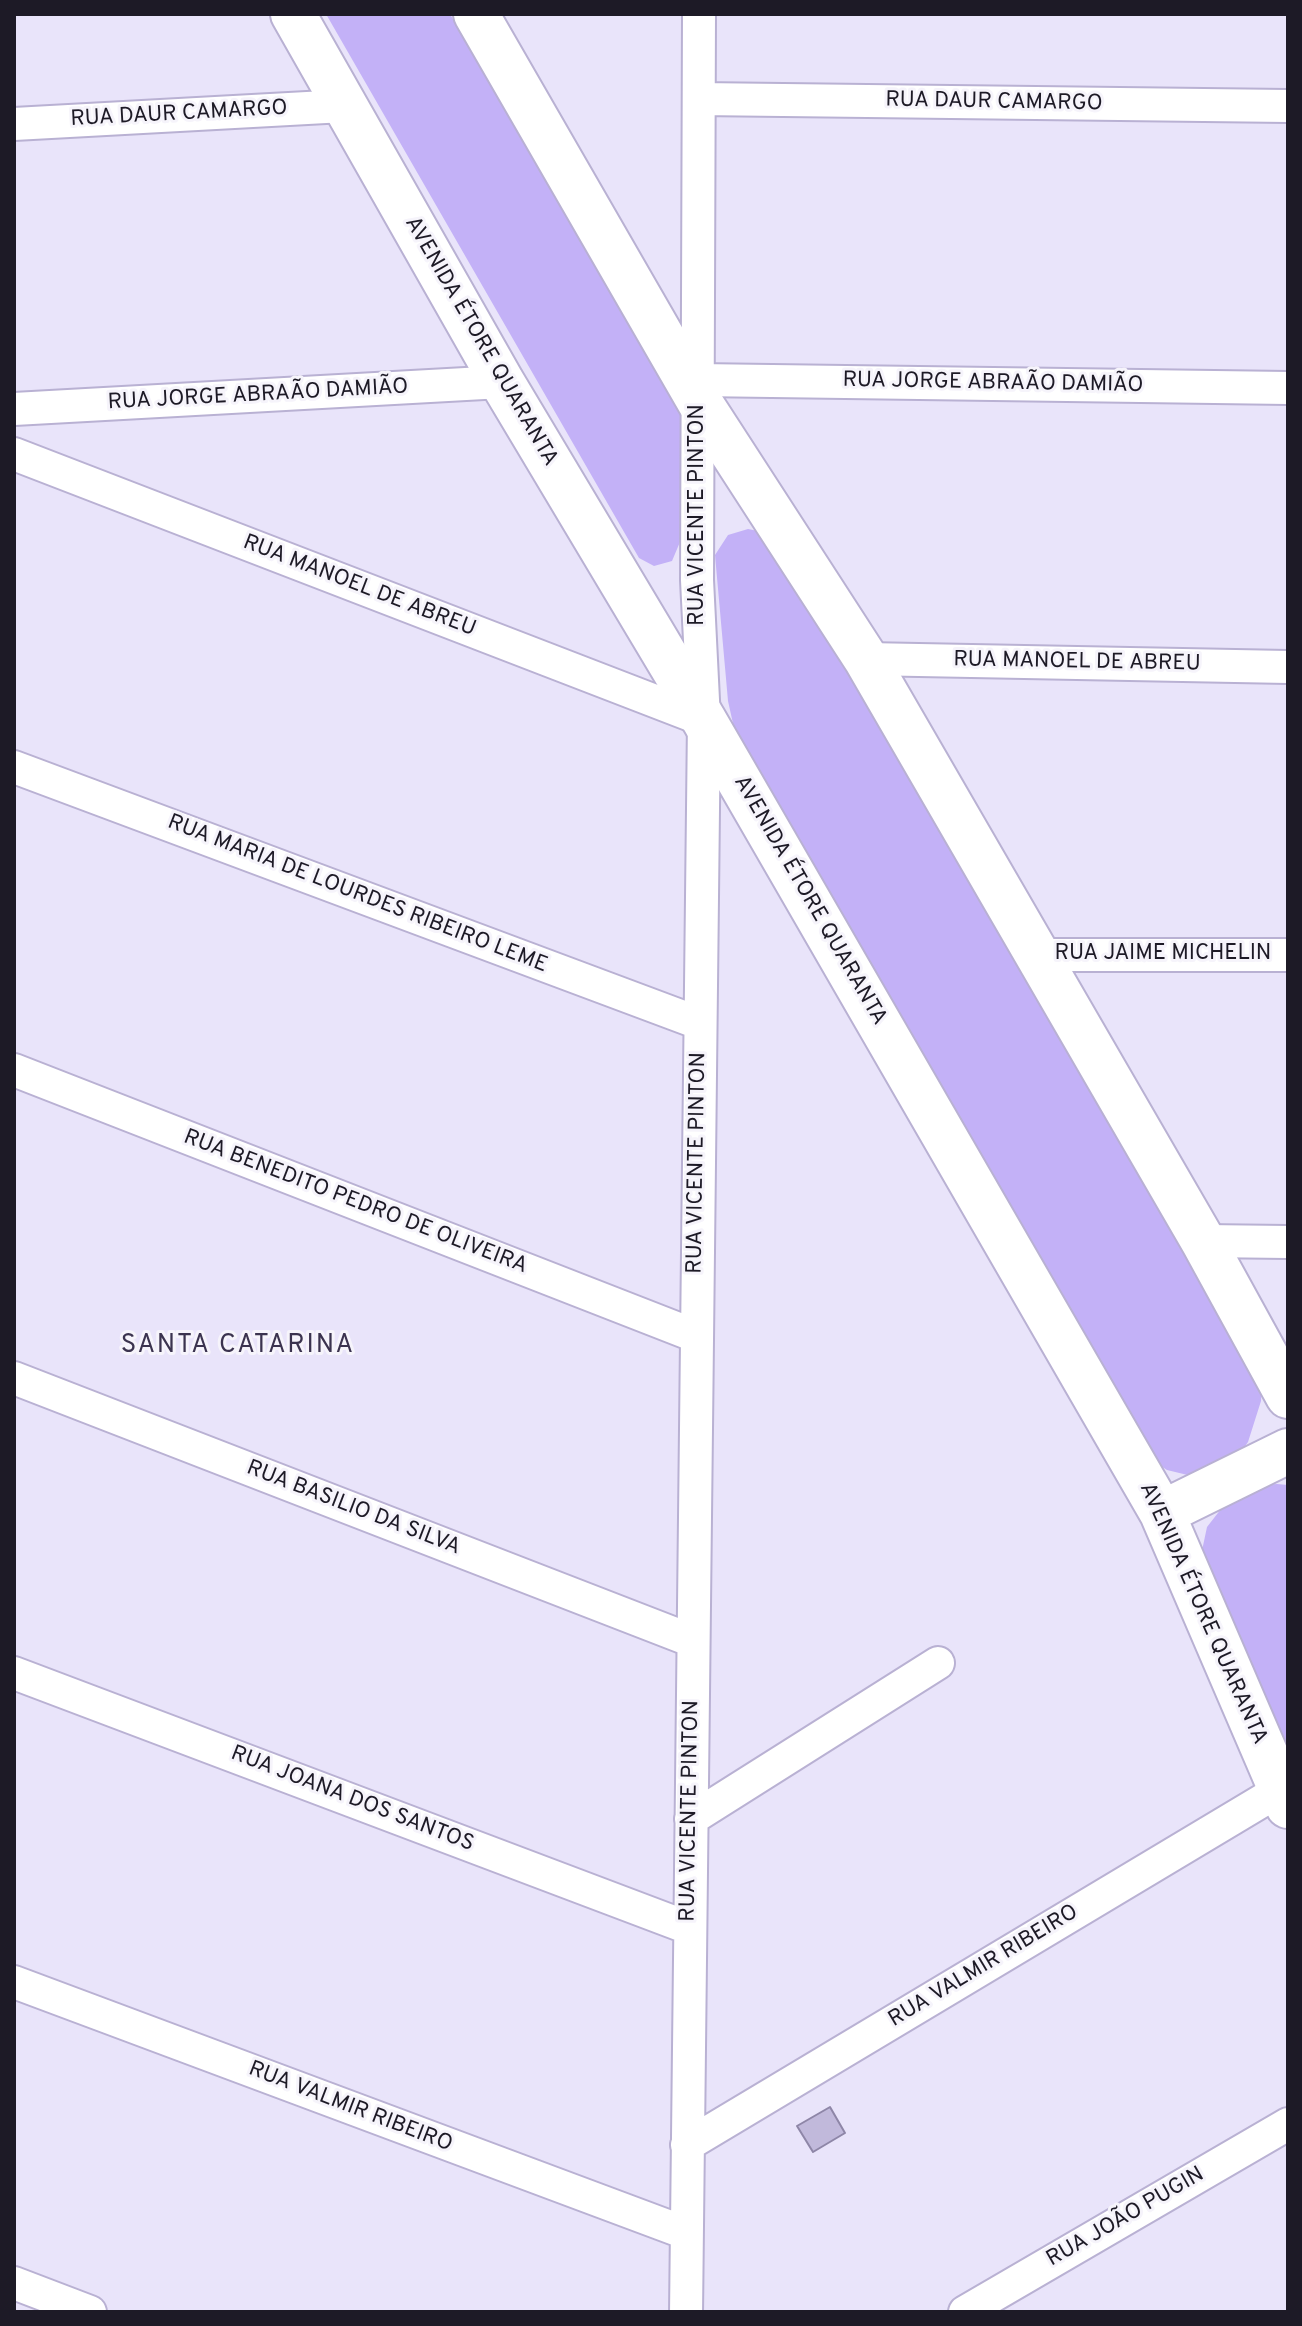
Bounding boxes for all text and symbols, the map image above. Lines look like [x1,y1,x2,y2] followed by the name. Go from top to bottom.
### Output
[885,88,1103,118] street label: RUA DAUR CAMARGO
[70,96,288,134] street label: RUA DAUR CAMARGO
[398,213,562,471] street label: AVENIDA ÉTORE QUARANTA
[842,368,1144,400] street label: RUA JORGE ABRAÃO DAMIÃO
[107,375,409,417] street label: RUA JORGE ABRAÃO DAMIÃO
[686,404,712,626] street label: RUA VICENTE PINTON
[239,530,479,644] street label: RUA MANOEL DE ABREU
[953,648,1201,678] street label: RUA MANOEL DE ABREU
[727,772,891,1030] street label: AVENIDA ÉTORE QUARANTA
[163,810,551,980] street label: RUA MARIA DE LOURDES RIBEIRO LEME
[1055,942,1271,968] street label: RUA JAIME MICHELIN
[683,1052,713,1274] street label: RUA VICENTE PINTON
[179,1125,531,1281] street label: RUA BENEDITO PEDRO DE OLIVEIRA
[121,1331,355,1363] district label: SANTA CATARINA
[242,1456,464,1562] street label: RUA BASILIO DA SILVA
[1132,1479,1272,1749] street label: AVENIDA ÉTORE QUARANTA
[676,1700,706,1922] street label: RUA VICENTE PINTON
[227,1741,477,1859] street label: RUA JOANA DOS SANTOS
[884,1900,1084,2034] street label: RUA VALMIR RIBEIRO
[244,2057,456,2159] street label: RUA VALMIR RIBEIRO
[1043,2162,1209,2274] street label: RUA JOÃO PUGIN

